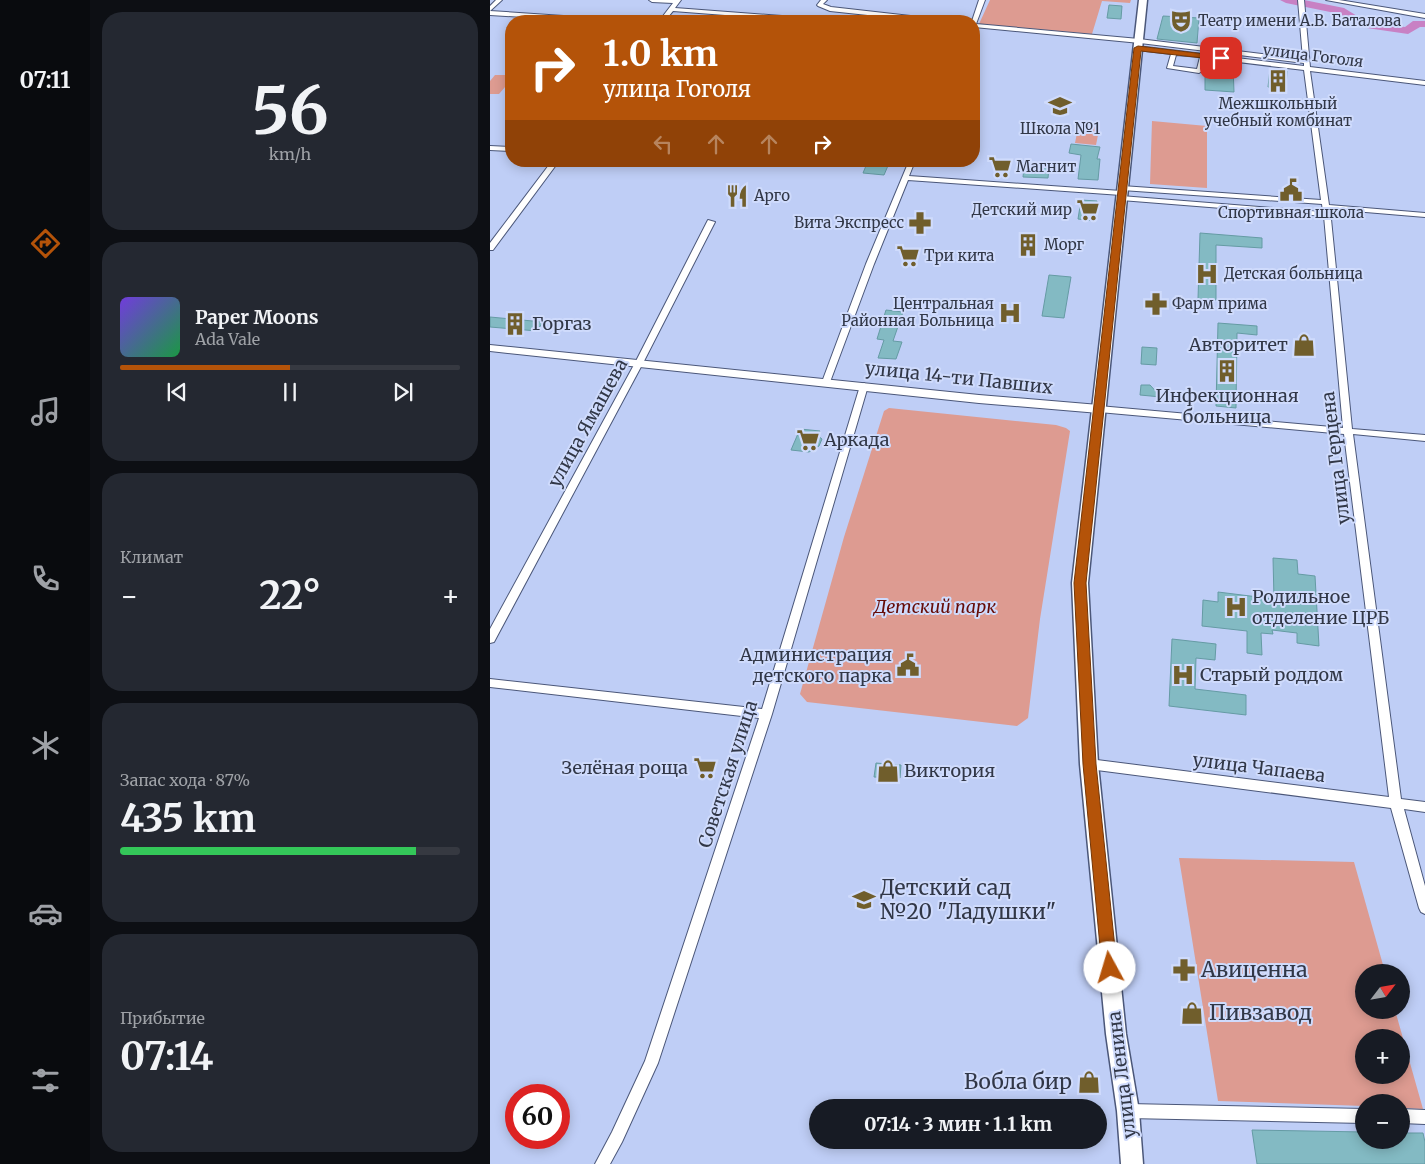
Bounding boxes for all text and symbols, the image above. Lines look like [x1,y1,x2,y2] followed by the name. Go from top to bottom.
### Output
[1168,8,1194,34] theatre icon: Театр имени А.В. Баталова
[1198,11,1401,30] place label: Театр имени А.В. Баталова
[603,32,718,76] text: 1.0 km
[520,35,585,100] icon: right
[1200,37,1242,79] pin
[1262,40,1364,71] street label: улица Гоголя
[1207,44,1235,72] icon: arrive
[20,66,70,94] text: 07:11
[1265,68,1291,94] building icon: Межшкольный учебный комбинат
[251,70,329,152] text: 56
[603,75,751,103] text: улица Гоголя
[1047,93,1073,119] school or university icon: Школа №1
[1204,94,1352,130] place label: Межшкольный учебный комбинат
[1020,119,1100,138] place label: Школа №1
[649,130,677,158] icon: left
[702,130,730,158] icon: ahead
[755,130,783,158] icon: ahead
[808,130,836,158] icon: right
[269,144,311,164] text: km/h
[987,154,1013,180] supermarket icon: Магнит
[1016,157,1076,176] place label: Магнит
[1278,177,1304,203] public building icon: Спортивная школа
[724,183,750,209] restaurant icon: Арго
[753,186,790,205] place label: Арго
[1075,197,1101,223] supermarket icon: Детский мир
[972,200,1072,219] place label: Детский мир
[1218,203,1364,222] place label: Спортивная школа
[907,210,933,236] pharmacy icon: Вита Экспресс
[794,213,904,232] place label: Вита Экспресс
[28,226,63,261] icon: directions
[1015,232,1041,258] building icon: Морг
[1044,235,1085,254] place label: Морг
[895,243,921,269] supermarket icon: Три кита
[924,246,994,265] place label: Три кита
[1194,261,1220,287] hospital icon: Детская больница
[1224,264,1363,283] place label: Детская больница
[1143,291,1169,317] pharmacy icon: Фарм прима
[841,294,994,330] place label: Центральная Районная Больница
[1172,294,1267,313] place label: Фарм прима
[997,300,1023,326] hospital icon: Центральная Районная Больница
[195,305,319,329] text: Paper Moons
[502,311,528,337] building icon: Горгаз
[532,312,592,335] place label: Горгаз
[195,329,260,349] text: Ada Vale
[1291,332,1317,358] shop icon: Авторитет
[1188,333,1288,356] place label: Авторитет
[543,354,633,491] street label: улица Ямашева
[864,356,1054,399] street label: улица 14-ти Павших
[1214,358,1240,384] building icon: Инфекционная больница
[163,378,191,406] icon: previous
[276,378,304,406] icon: pause
[389,378,417,406] icon: next
[1155,384,1299,428] place label: Инфекционная больница
[1316,390,1355,526] street label: улица Герцена
[28,394,63,429] icon: music
[795,427,821,453] supermarket icon: Аркада
[823,428,890,451] place label: Аркада
[120,547,183,567] text: Климат
[28,561,63,596] icon: phone
[259,572,321,619] text: 22°
[120,578,139,614] text: −
[441,578,460,614] text: +
[1252,585,1389,629] place label: Родильное отделение ЦРБ
[1223,594,1249,620] hospital icon: Родильное отделение ЦРБ
[872,595,996,618] park label: Детский парк
[739,643,892,687] place label: Администрация детского парка
[895,652,921,678] public building icon: Администрация детского парка
[1170,662,1196,688] hospital icon: Старый роддом
[1200,663,1344,686] place label: Старый роддом
[693,697,762,850] street label: Советская улица
[28,728,63,763] icon: climate
[1191,748,1327,787] street label: улица Чапаева
[692,755,718,781] supermarket icon: Зелёная роща
[562,756,688,779] place label: Зелёная роща
[875,758,901,784] shop icon: Виктория
[904,759,995,782] place label: Виктория
[120,770,250,790] text: Запас хода · 87%
[120,795,256,842] text: 435 km
[880,874,1056,925] place label: Детский сад №20 "Ладушки"
[851,887,877,913] school or university icon: Детский сад №20 "Ладушки"
[28,896,63,931] icon: car
[1083,941,1135,993] position arrow
[1200,956,1307,983] place label: Авиценна
[1171,957,1197,983] pharmacy icon: Авиценна
[1355,964,1410,1019] north arrow
[1355,964,1410,1149] map controls
[1209,999,1312,1026] place label: Пивзавод
[1179,1000,1205,1026] shop icon: Пивзавод
[120,1008,205,1028] text: Прибытие
[1102,1010,1141,1140] street label: улица Ленина
[1355,1029,1410,1084] button: +
[120,1033,213,1080] text: 07:14
[28,1063,63,1098] icon: filters
[964,1068,1072,1095] place label: Вобла бир
[1076,1069,1102,1095] shop icon: Вобла бир
[505,1084,570,1149] speed limit sign: 60
[1355,1094,1410,1149] button: −
[864,1112,1052,1136] text: 07:14 · 3 мин · 1.1 km

